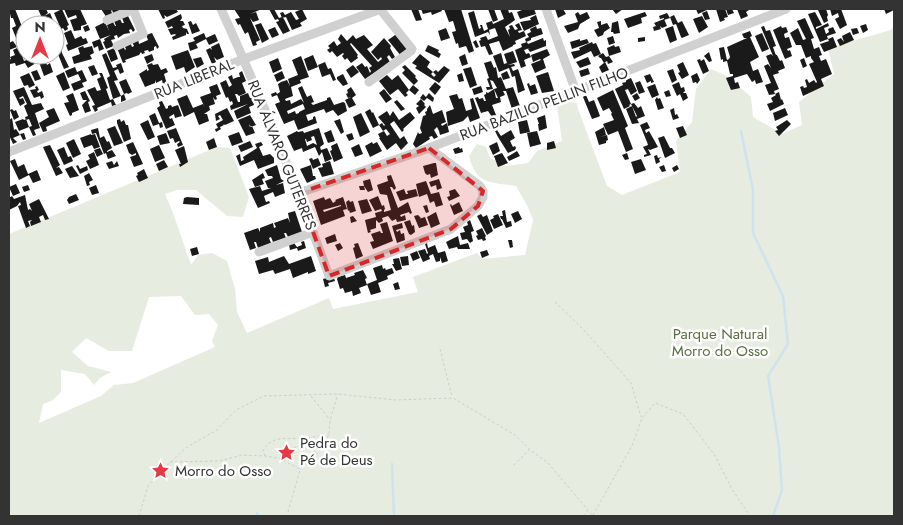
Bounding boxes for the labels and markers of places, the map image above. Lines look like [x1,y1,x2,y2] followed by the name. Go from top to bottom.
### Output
[300,432,373,471] place label: Pedra do Pé de Deus
[276,442,296,462] place icon: Pedra do Pé de Deus
[175,460,271,482] place label: Morro do Osso
[151,461,171,481] place icon: Morro do Osso

